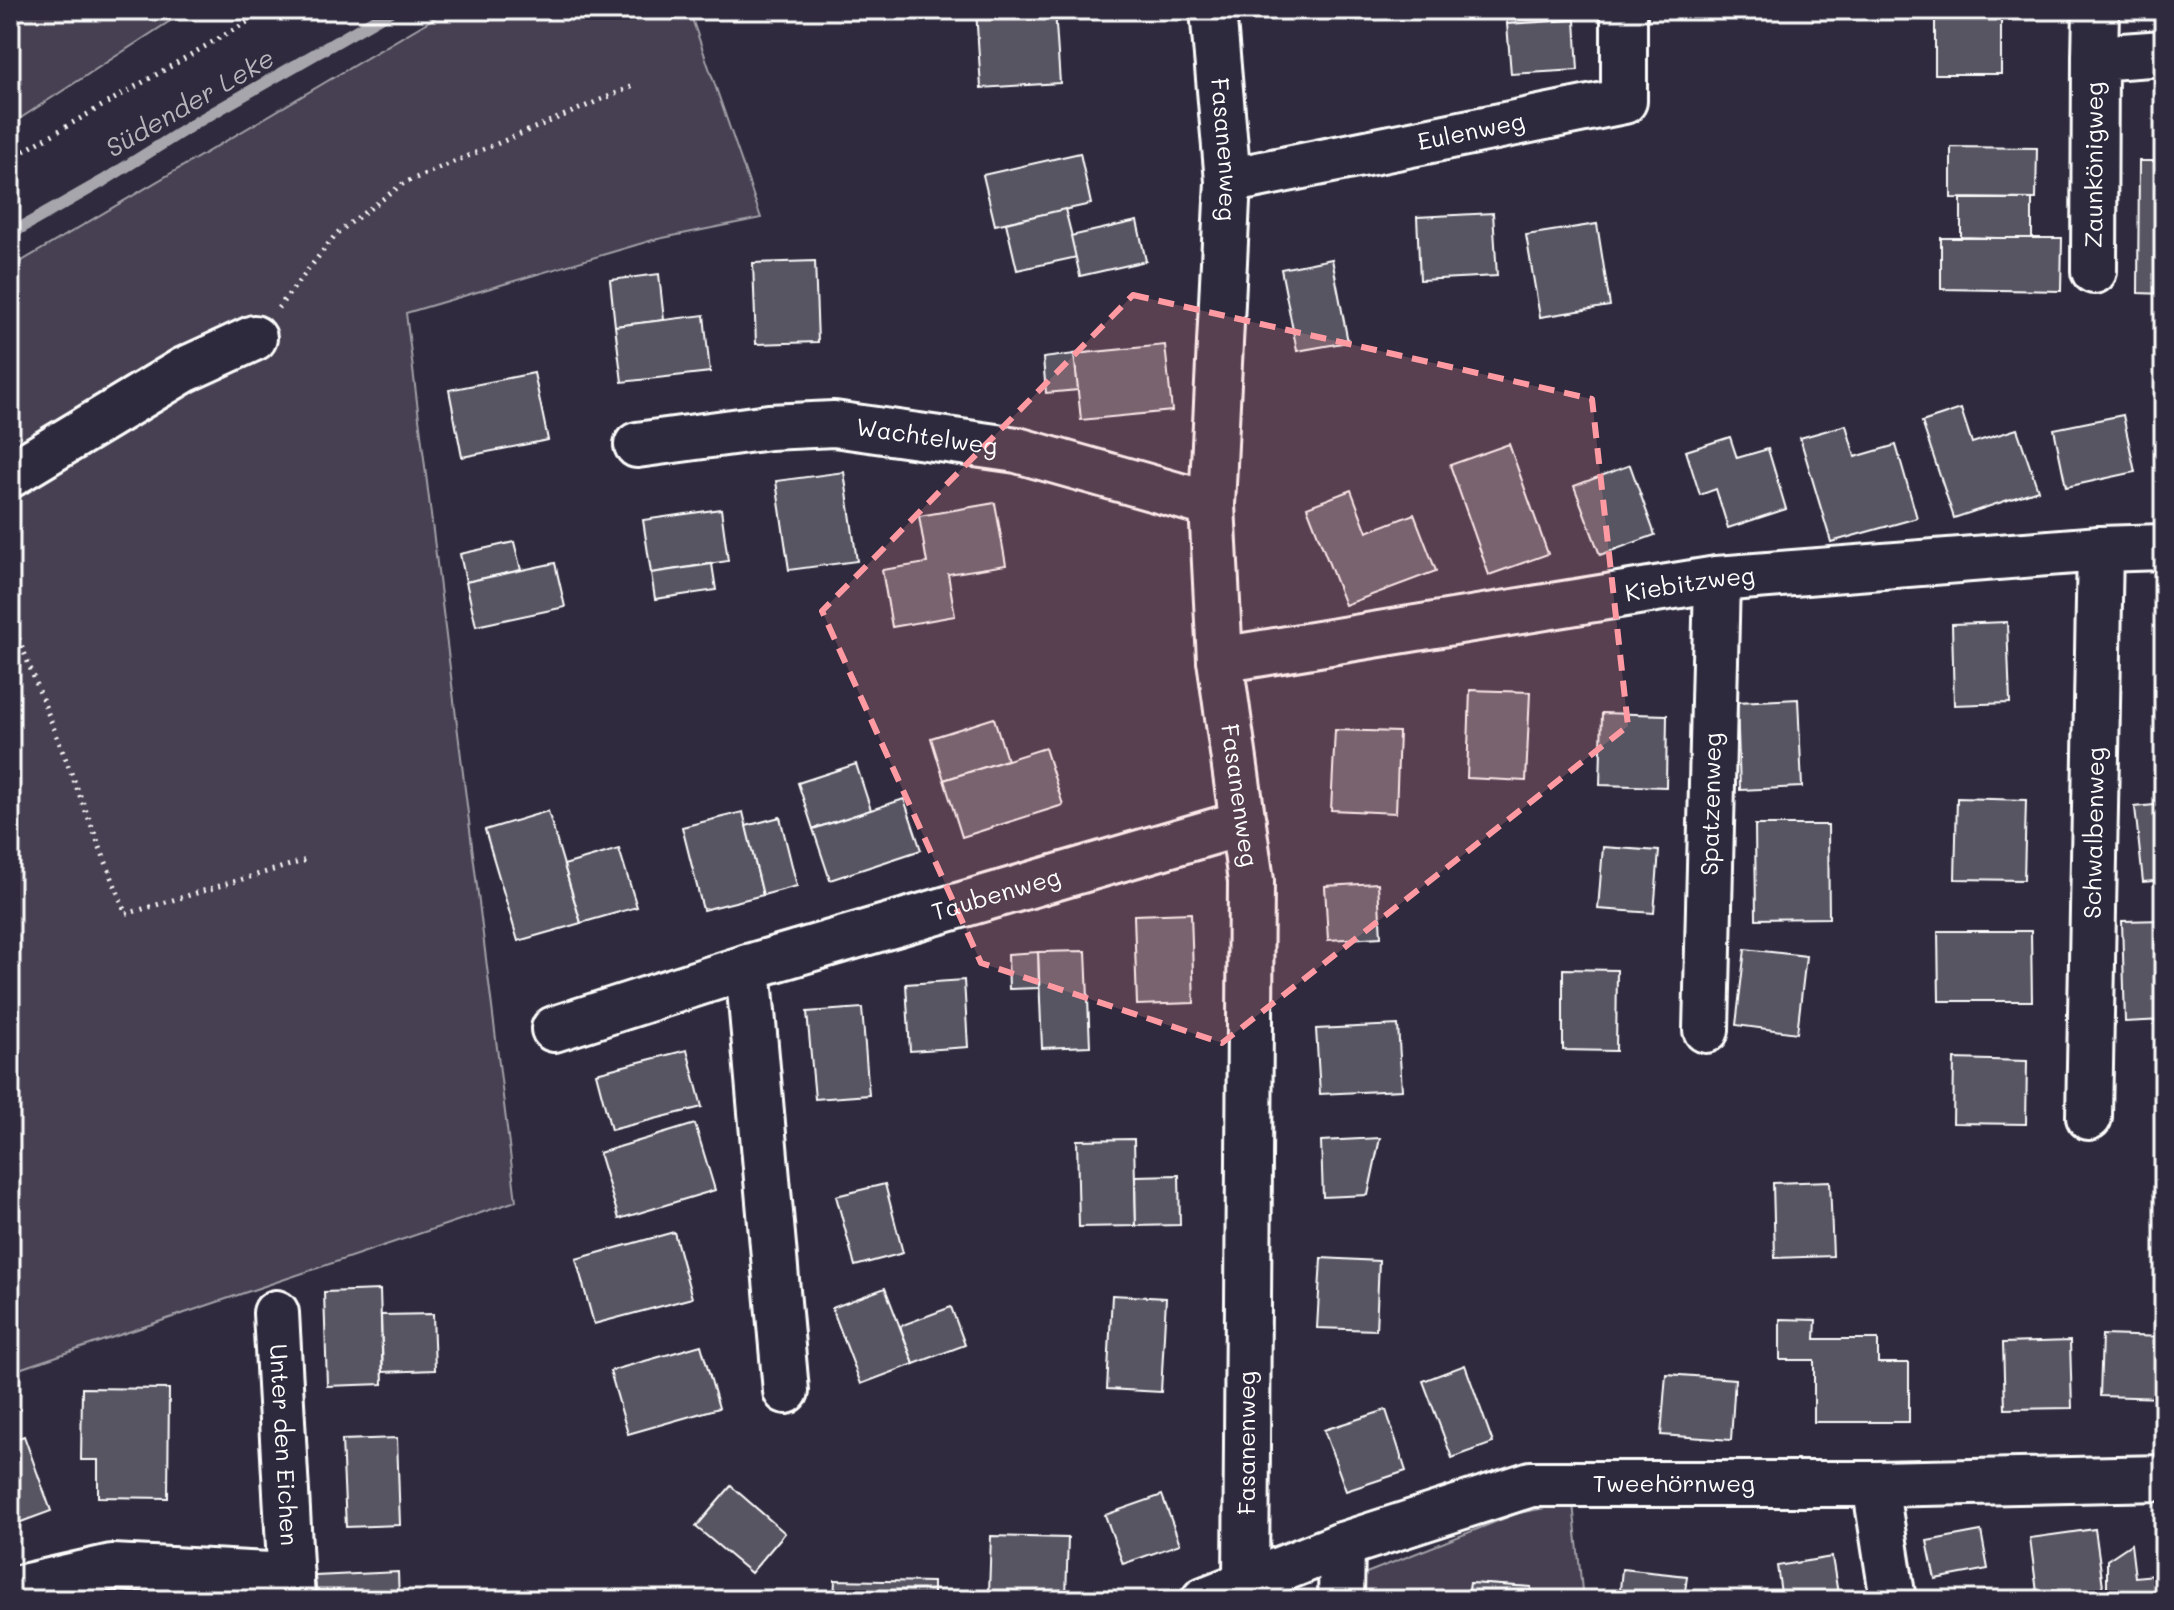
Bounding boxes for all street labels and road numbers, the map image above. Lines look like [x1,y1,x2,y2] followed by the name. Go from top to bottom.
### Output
[1205,76,1245,222] street label: Fasanenweg
[2077,82,2109,248] street label: Zaunkönigweg
[1415,104,1527,156] street label: Eulenweg
[854,410,1000,461] street label: Wachtelweg
[1623,559,1756,608] street label: Kiebitzweg
[1215,722,1266,869] street label: Fasanenweg
[1693,732,1727,876] street label: Spatzenweg
[2076,747,2110,919] street label: Schwalbenweg
[928,860,1063,927] street label: Taubenweg
[264,1343,306,1547] street label: Unter den Eichen
[1230,1371,1261,1515] street label: Fasanenweg
[1593,1467,1755,1498] street label: Tweehörnweg

